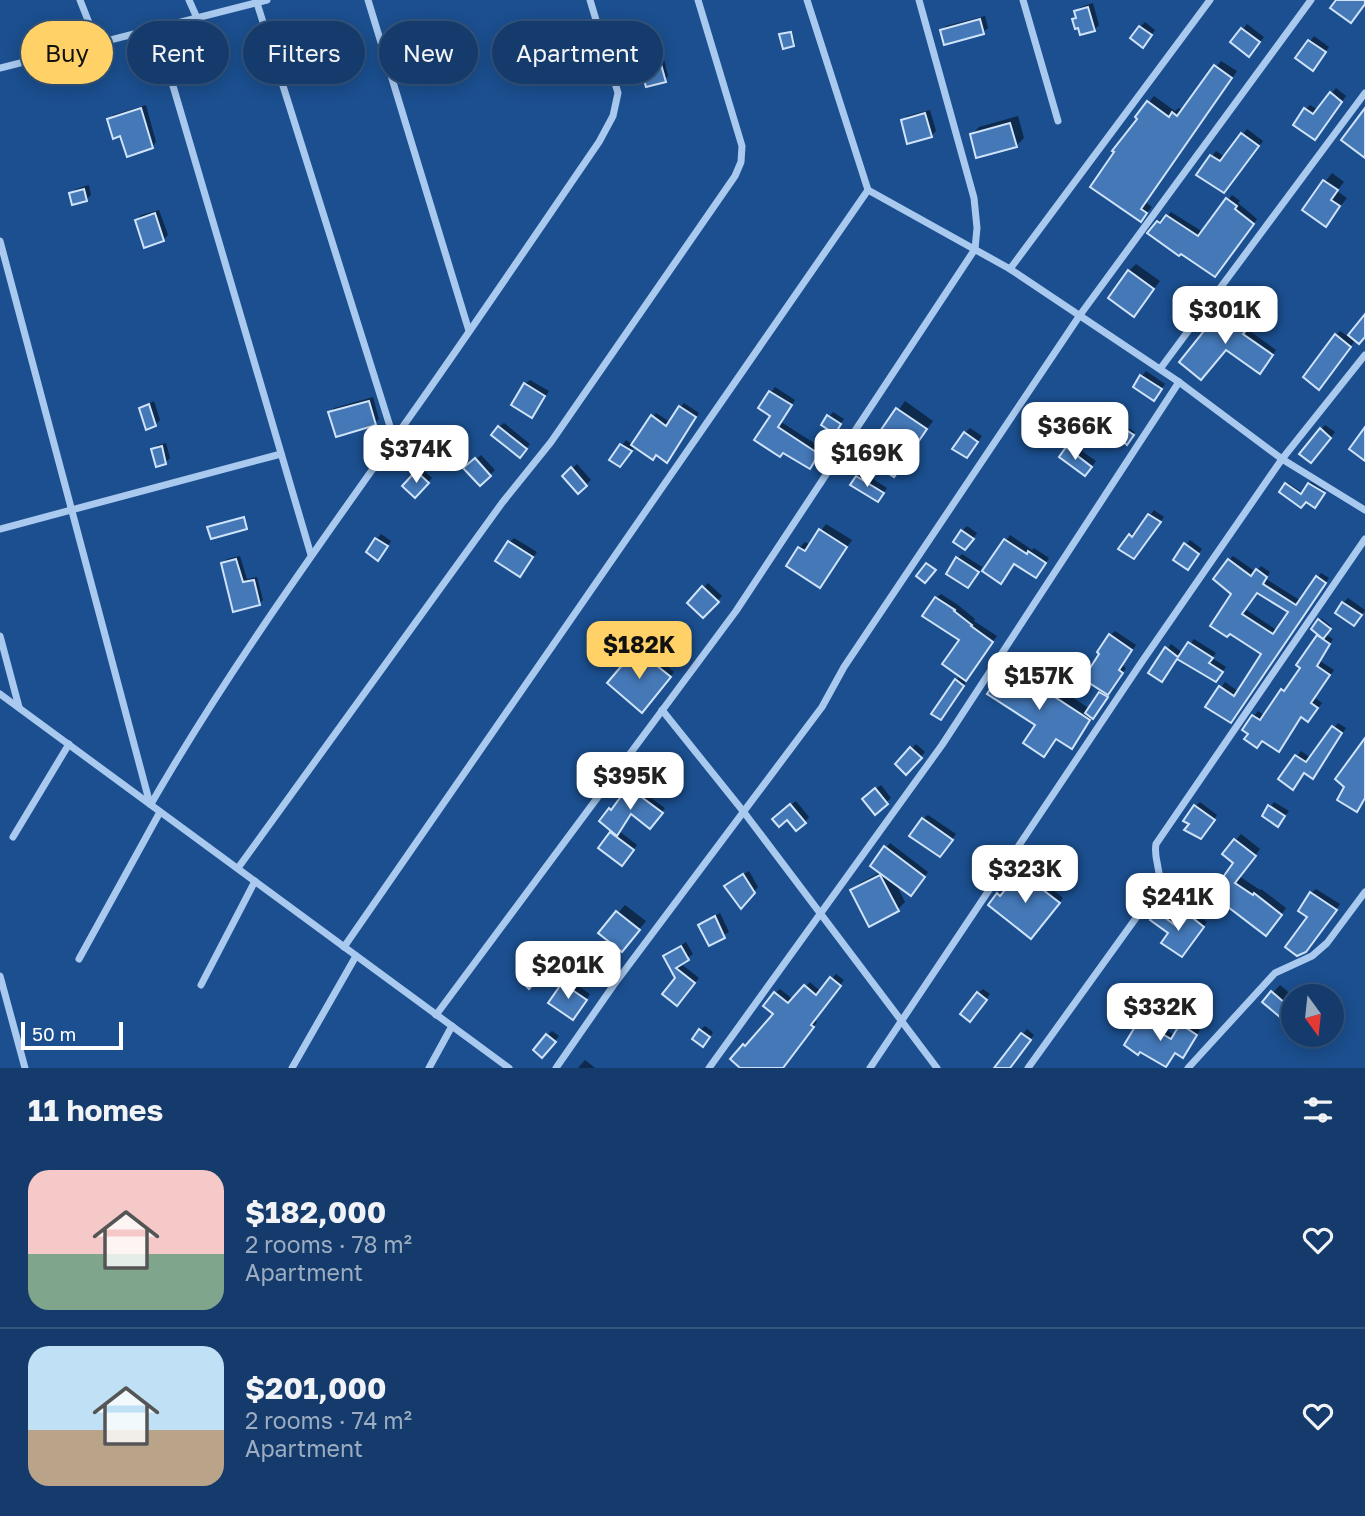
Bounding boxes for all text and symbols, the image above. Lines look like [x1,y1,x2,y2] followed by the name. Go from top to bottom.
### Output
[21,21,113,84] chip: Buy
[127,21,229,84] chip: Rent
[243,21,365,84] chip: Filters
[379,21,478,84] chip: New
[492,21,663,84] chip: Apartment
[1176,286,1274,346] pin: $301K
[1189,295,1261,323] text: $301K
[1026,402,1124,462] pin: $366K
[1037,411,1113,439] text: $366K
[367,426,465,485] pin: $374K
[818,430,916,489] pin: $169K
[379,434,453,462] text: $374K
[830,438,904,466] text: $169K
[590,622,688,681] pin: $182K
[603,630,675,658] text: $182K
[990,652,1088,712] pin: $157K
[1004,661,1074,689] text: $157K
[581,752,679,812] pin: $395K
[593,761,667,789] text: $395K
[976,846,1074,905] pin: $323K
[988,854,1062,882] text: $323K
[1129,874,1227,933] pin: $241K
[1142,882,1214,910] text: $241K
[519,942,617,1001] pin: $201K
[532,950,604,978] text: $201K
[1111,984,1209,1043] pin: $332K
[1281,984,1344,1046] north arrow
[1281,984,1344,1047] map controls
[1123,992,1197,1020] text: $332K
[21,1019,122,1051] scale bar
[32,1022,76,1045] text: 50 m
[1299,1091,1337,1129] icon: filters
[28,1092,163,1128] text: 11 homes
[245,1194,386,1230] text: $182,000
[84,1198,168,1282] icon: home
[1299,1221,1337,1259] icon: heart
[245,1230,412,1258] text: 2 rooms · 78 m²
[245,1258,363,1286] text: Apartment
[245,1370,386,1406] text: $201,000
[84,1374,168,1458] icon: home
[1299,1397,1337,1435] icon: heart
[245,1406,412,1434] text: 2 rooms · 74 m²
[245,1434,363,1462] text: Apartment

